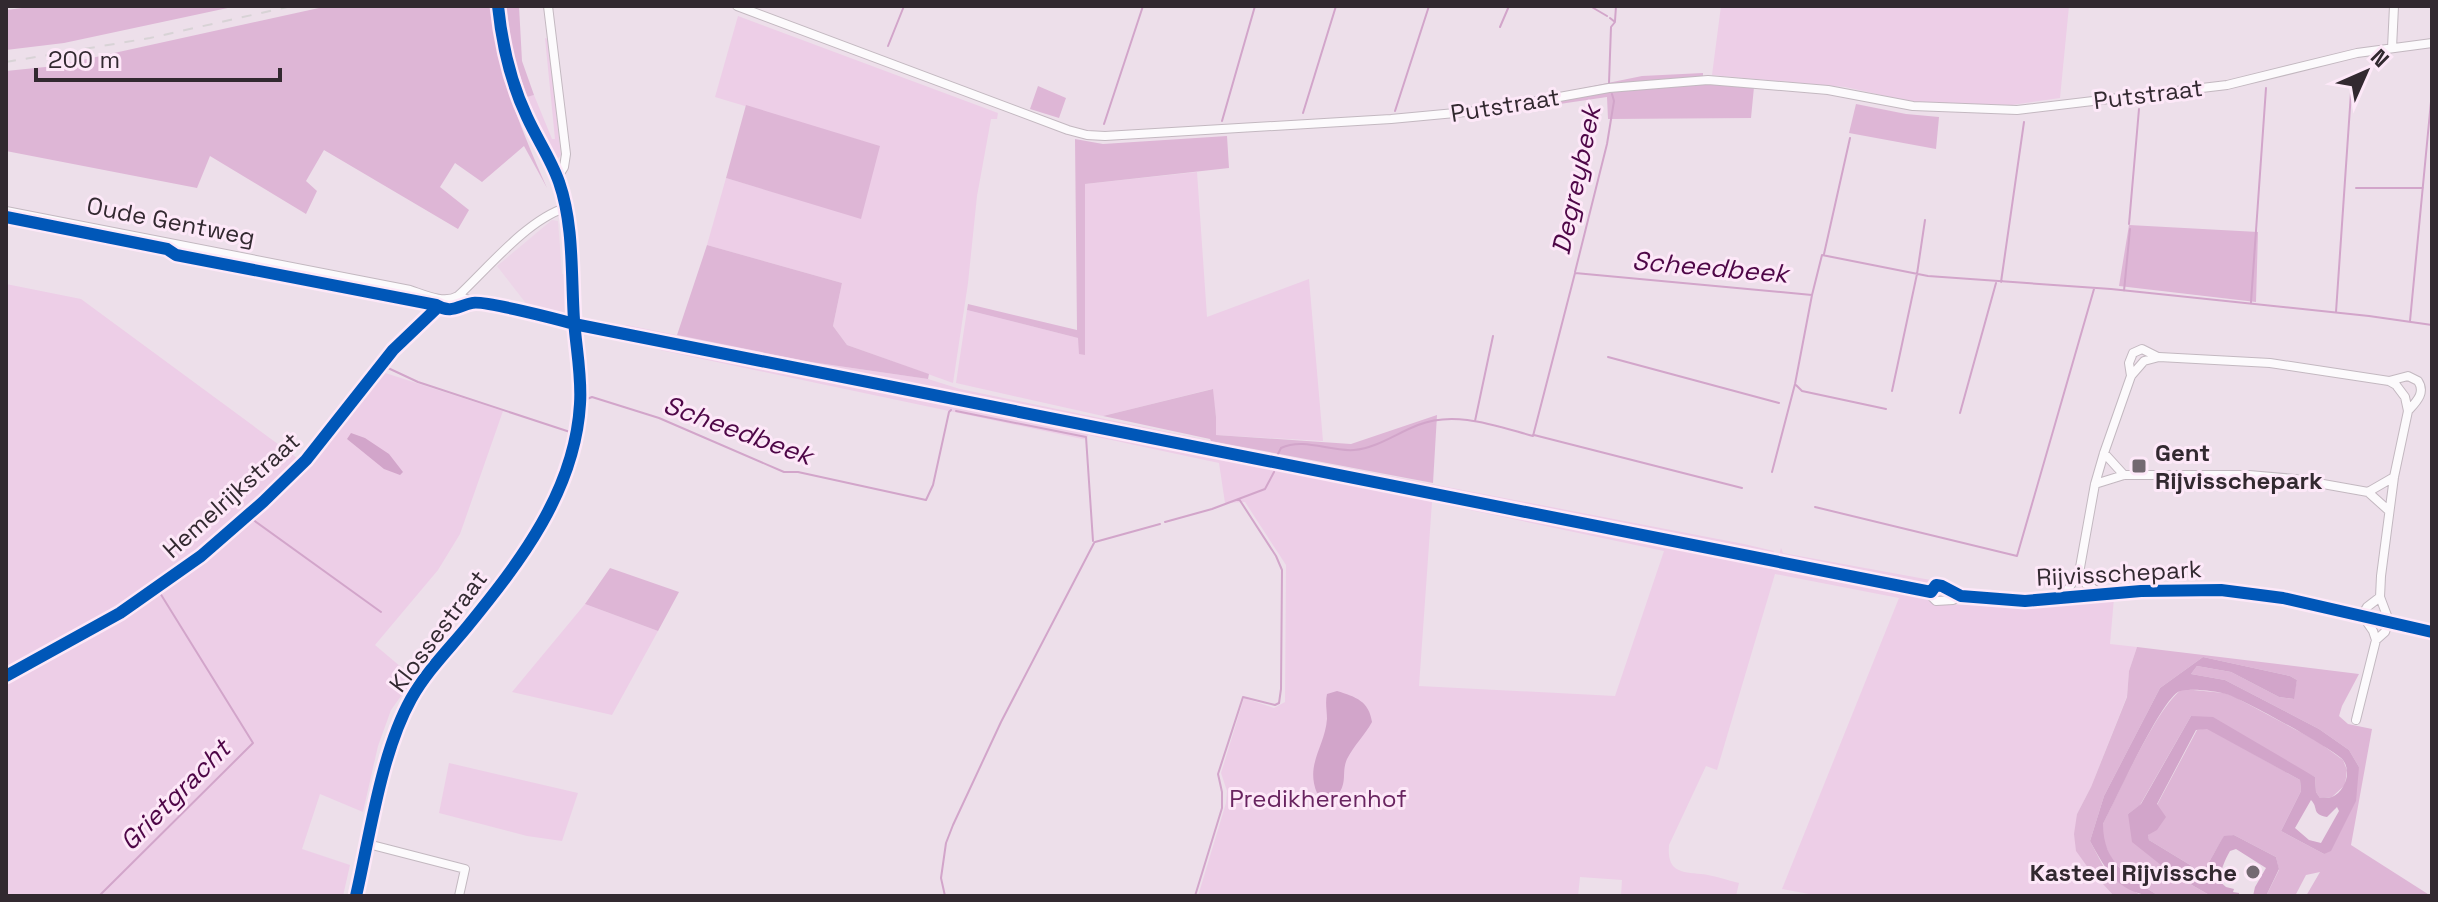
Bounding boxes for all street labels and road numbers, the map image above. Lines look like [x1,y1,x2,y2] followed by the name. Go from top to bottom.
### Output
[2091,72,2205,116] street label: Putstraat
[1448,81,1562,129] street label: Putstraat
[84,190,258,252] street label: Oude Gentweg
[156,425,306,565] street label: Hemelrijkstraat
[2036,553,2203,593] street label: Rijvisschepark
[382,564,494,698] street label: Klossestraat

